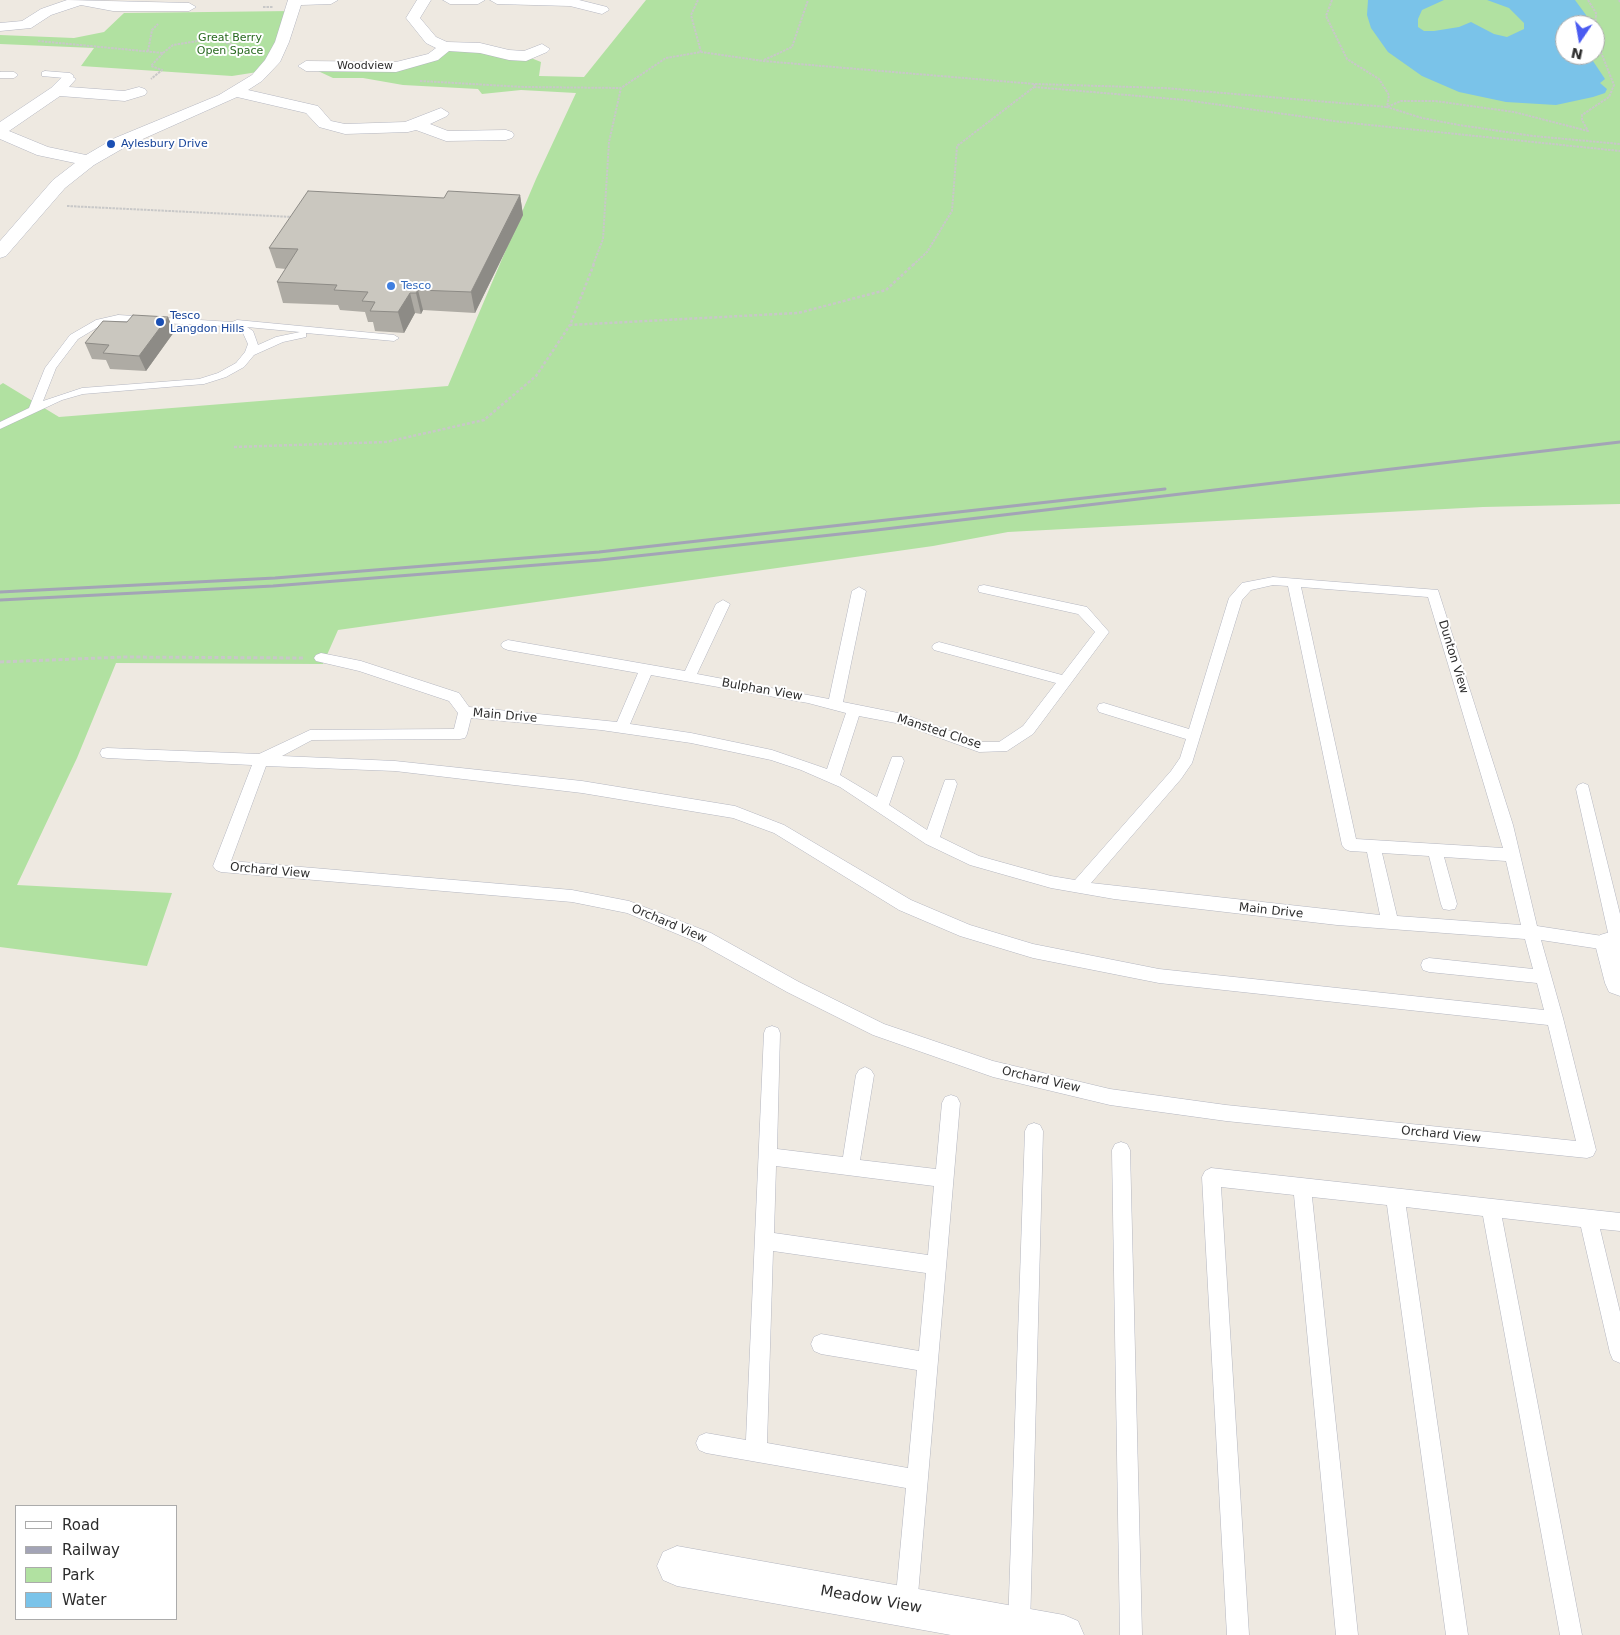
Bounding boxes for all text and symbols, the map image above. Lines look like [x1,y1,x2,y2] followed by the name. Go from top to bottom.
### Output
[1555,15,1605,65] north arrow
[197,31,263,57] park label: Great Berry Open Space
[1570,45,1584,63] text: N
[337,59,393,73] street label: Woodview
[121,137,208,151] place label: Aylesbury Drive
[105,138,117,150] marker: Aylesbury Drive
[401,279,431,293] place label: Tesco
[385,280,397,292] marker: Tesco
[170,309,244,335] place label: Tesco Langdon Hills
[154,316,166,328] marker: Tesco Langdon Hills
[1435,618,1471,696] street label: Dunton View
[721,676,803,704] street label: Bulphan View
[472,706,538,726] street label: Main Drive
[895,712,983,752] street label: Mansted Close
[229,860,311,882] street label: Orchard View
[1238,900,1304,922] street label: Main Drive
[629,902,709,946] street label: Orchard View
[1000,1064,1082,1096] street label: Orchard View
[1400,1124,1482,1146] street label: Orchard View
[15,1505,178,1620] legend
[62,1516,100,1534] text: Road
[62,1541,120,1559] text: Railway
[62,1566,94,1584] text: Park
[819,1582,923,1618] street label: Meadow View
[62,1591,106,1609] text: Water

